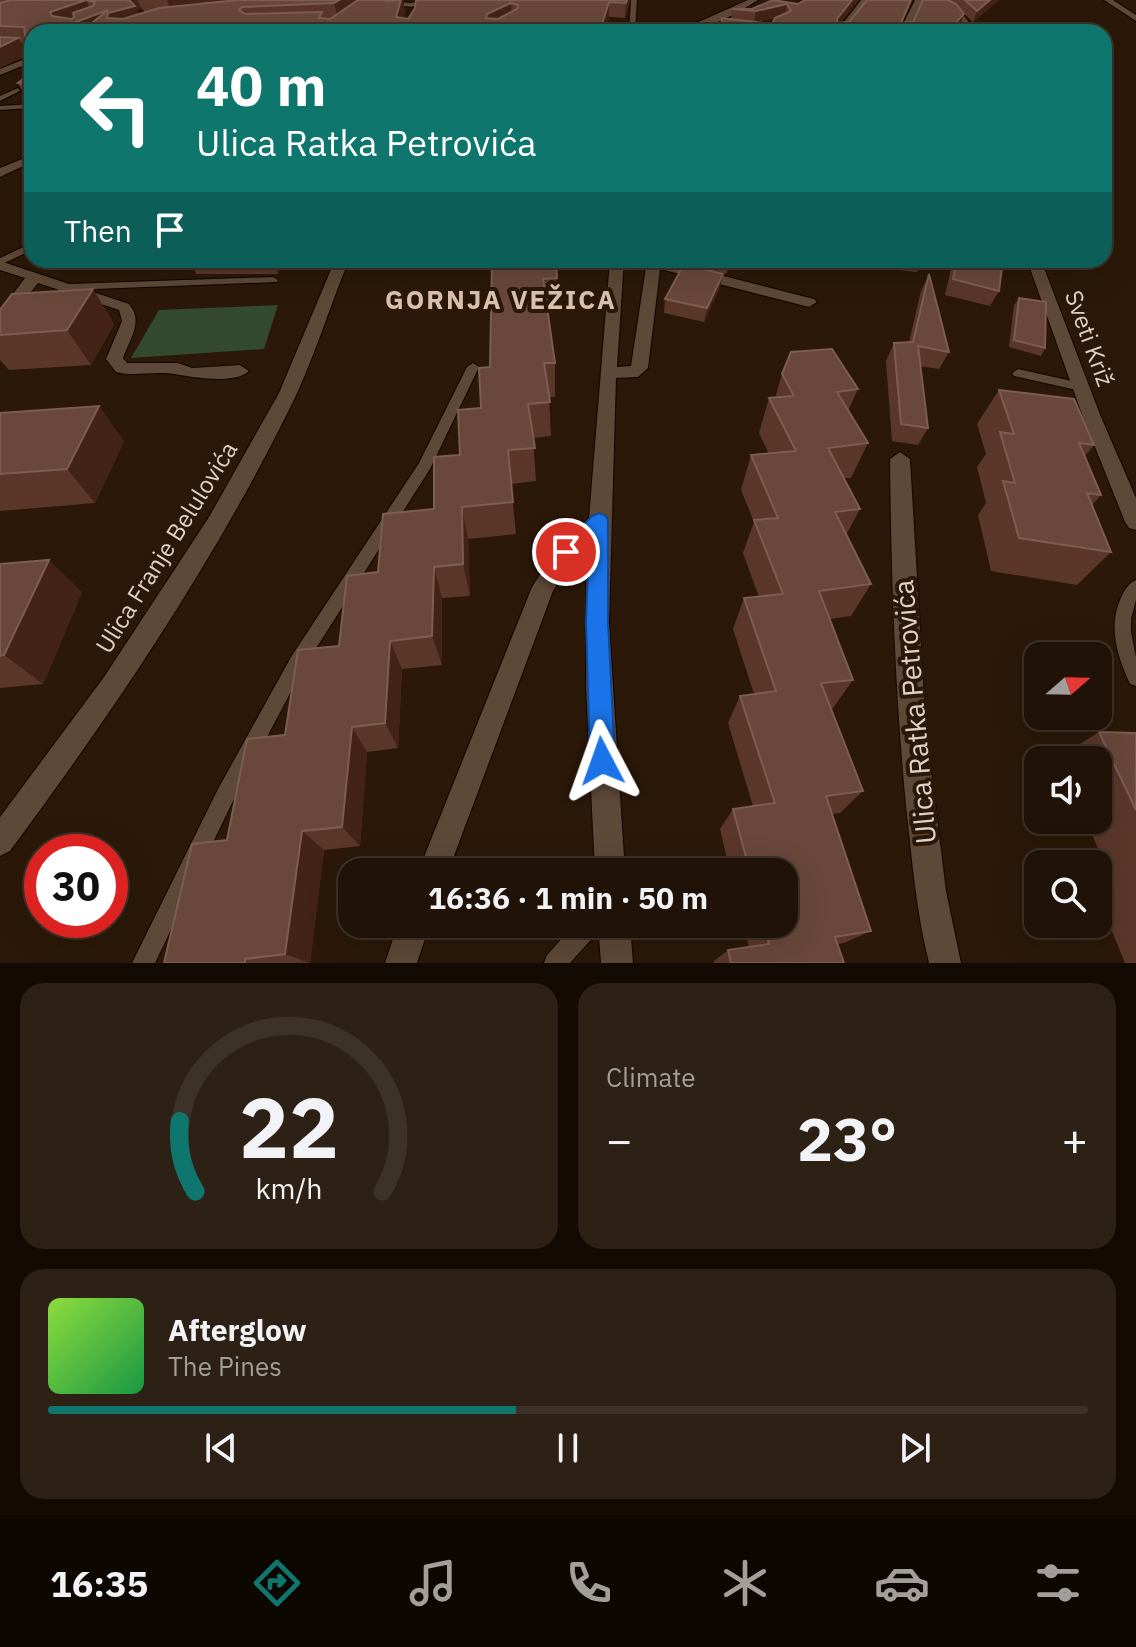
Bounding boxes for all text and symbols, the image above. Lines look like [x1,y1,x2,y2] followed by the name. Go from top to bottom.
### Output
[196,49,326,121] text: 40 m
[64,56,168,160] icon: left
[196,119,537,166] text: Ulica Ratka Petrovića
[148,208,192,252] icon: arrive
[64,211,132,250] text: Then
[385,282,617,316] district label: GORNJA VEŽICA
[1058,286,1122,390] street label: Sveti Križ
[88,435,244,659] street label: Ulica Franje Belulovića
[532,518,600,586] pin
[544,530,588,574] icon: arrive
[884,578,944,846] street label: Ulica Ratka Petrovića
[1024,642,1112,730] north arrow
[1024,642,1112,938] map controls
[560,719,644,803] position arrow
[1024,746,1112,834] button: sound
[24,834,128,938] speed limit sign: 30
[1024,850,1112,938] button: search
[428,878,708,917] text: 16:36 · 1 min · 50 m
[606,1060,696,1094] text: Climate
[239,1073,339,1181] text: 22
[797,1099,897,1178] text: 23°
[606,1111,632,1168] text: −
[1062,1111,1088,1168] text: +
[255,1170,323,1207] text: km/h
[168,1310,307,1349] text: Afterglow
[168,1349,282,1383] text: The Pines
[199,1426,243,1470] icon: previous
[546,1426,590,1470] icon: pause
[893,1426,937,1470] icon: next
[249,1555,305,1611] icon: directions
[405,1555,461,1611] icon: music
[561,1555,617,1611] icon: phone
[717,1555,773,1611] icon: climate
[874,1555,930,1611] icon: car
[1030,1555,1086,1611] icon: filters
[50,1560,148,1607] text: 16:35

